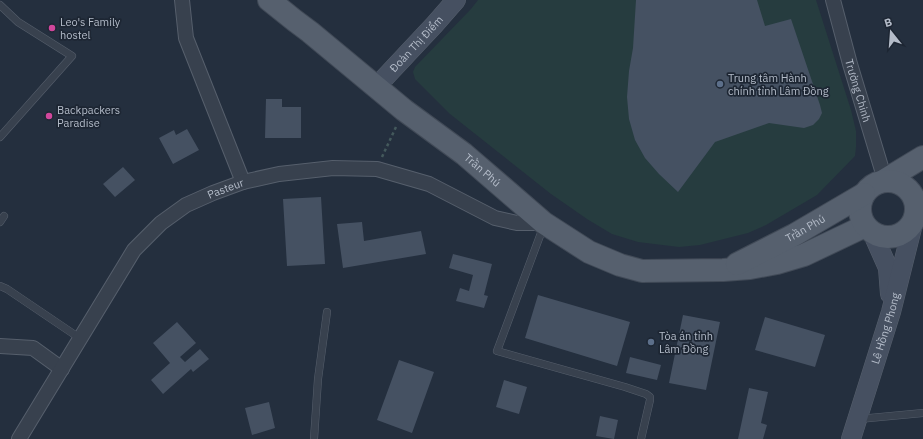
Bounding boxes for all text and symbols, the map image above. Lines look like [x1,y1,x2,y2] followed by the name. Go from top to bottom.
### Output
[871,12,911,52] north arrow
[387,13,446,75] street label: Đoàn Thị Điểm
[60,15,121,42] place label: Leo's Family hostel
[883,15,894,30] text: B
[47,23,57,33] marker: Leo's Family hostel
[842,57,874,124] street label: Trường Chinh
[728,71,829,98] place label: Trung tâm Hành chính tỉnh Lâm Đồng
[715,79,725,89] marker: Trung tâm Hành chính tỉnh Lâm Đồng
[57,103,120,130] place label: Backpackers Paradise
[44,111,54,121] marker: Backpackers Paradise
[461,150,504,190] street label: Trần Phú
[205,175,246,202] street label: Pasteur
[783,211,828,245] street label: Trần Phú
[868,291,903,366] street label: Lê Hồng Phong
[659,329,713,356] place label: Tòa án tỉnh Lâm Đồng
[646,337,656,347] marker: Tòa án tỉnh Lâm Đồng

